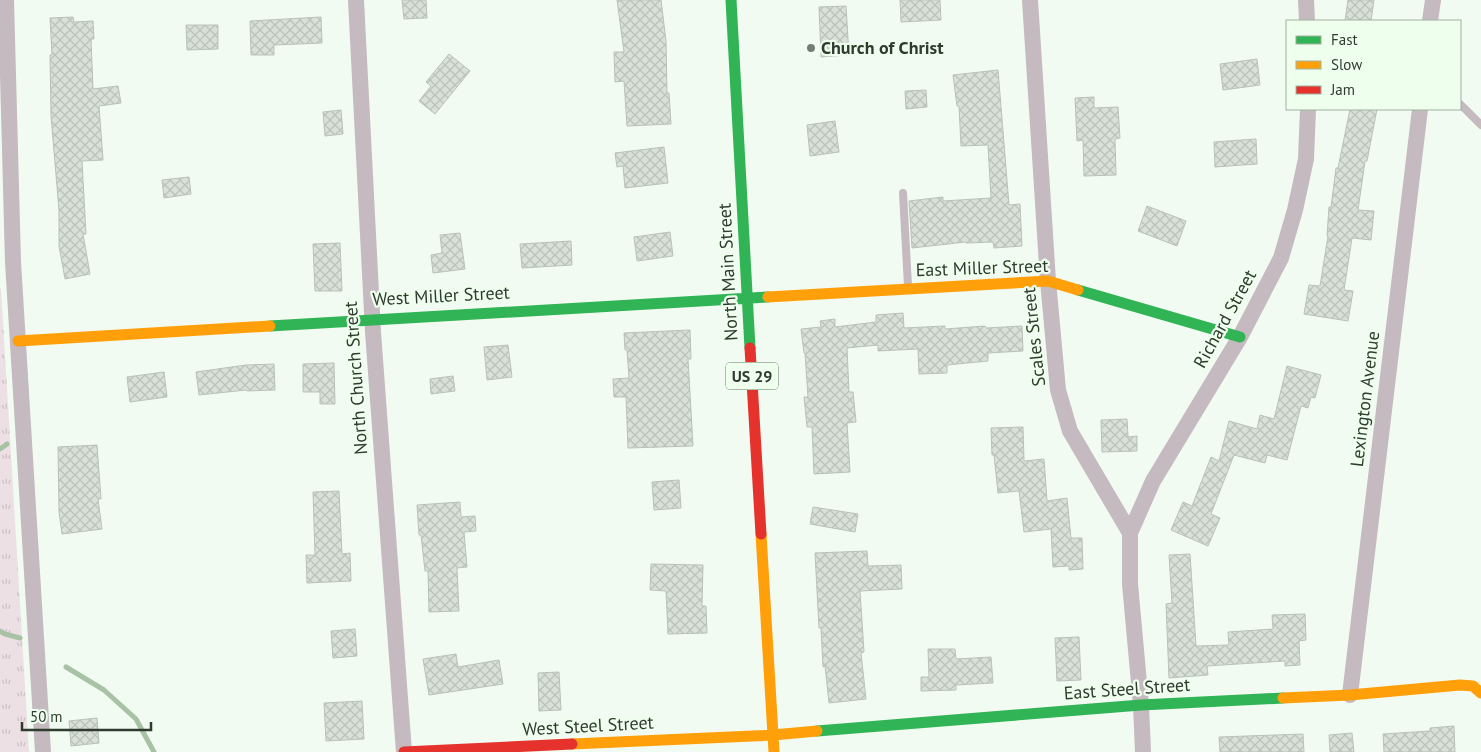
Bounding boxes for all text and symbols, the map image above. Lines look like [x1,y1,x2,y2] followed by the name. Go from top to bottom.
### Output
[1286,20,1461,110] legend
[1331,30,1358,49] text: Fast
[821,36,944,59] place label: Church of Christ
[805,42,817,54] marker: Church of Christ
[1331,55,1362,74] text: Slow
[1330,80,1355,99] text: Jam
[712,203,743,341] street label: North Main Street
[915,254,1049,281] street label: East Miller Street
[1188,266,1261,372] street label: Richard Street
[372,280,510,311] street label: West Miller Street
[1017,286,1050,388] street label: Scales Street
[339,300,372,456] street label: North Church Street
[1345,330,1384,468] street label: Lexington Avenue
[726,362,778,390] road number: US 29
[1063,673,1191,704] street label: East Steel Street
[22,700,151,732] scale bar
[30,707,63,726] text: 50 m
[522,711,654,740] street label: West Steel Street

